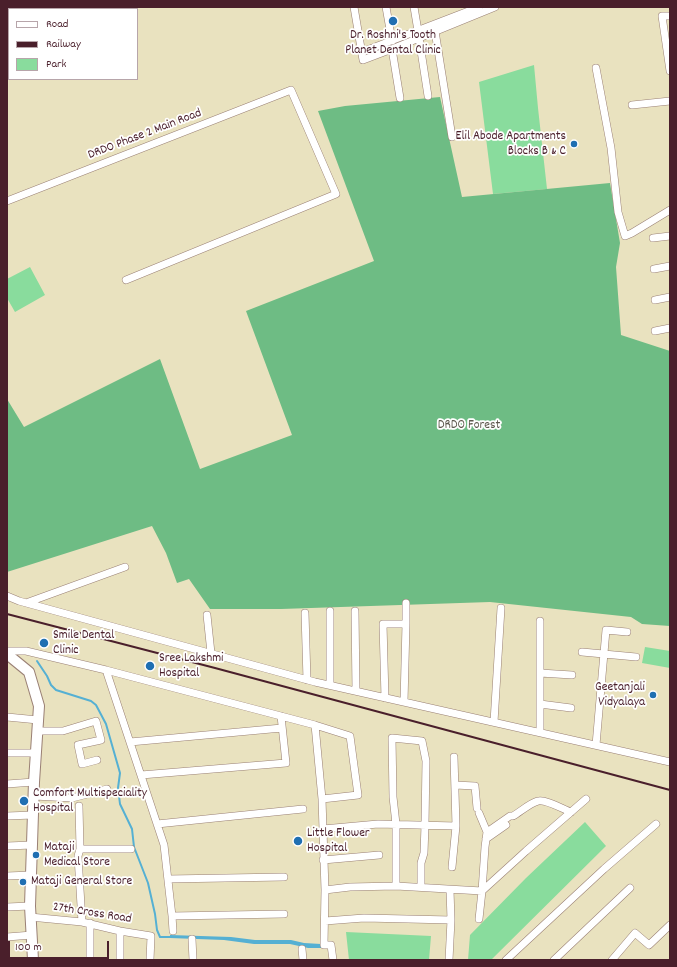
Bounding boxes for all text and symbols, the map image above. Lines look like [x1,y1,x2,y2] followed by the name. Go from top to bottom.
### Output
[8,8,138,80] legend
[387,15,399,27] marker: Dr. Roshni's Tooth Planet Dental Clinic
[46,16,68,33] text: Road
[345,28,441,59] place label: Dr. Roshni's Tooth Planet Dental Clinic
[46,36,81,53] text: Railway
[46,56,66,73] text: Park
[86,106,204,164] street label: DRDO Phase 2 Main Road
[456,129,566,160] place label: Elil Abode Apartments Blocks B & C
[569,139,579,149] marker: Elil Abode Apartments Blocks B & C
[438,418,500,434] park label: DRDO Forest
[53,628,114,659] place label: Smile Dental Clinic
[38,637,50,649] marker: Smile Dental Clinic
[159,651,223,682] place label: Sree Lakshmi Hospital
[144,660,156,672] marker: Sree Lakshmi Hospital
[595,680,645,711] place label: Geetanjali Vidyalaya
[648,690,658,700] marker: Geetanjali Vidyalaya
[33,786,147,817] place label: Comfort Multispeciality Hospital
[18,795,30,807] marker: Comfort Multispeciality Hospital
[307,826,370,857] place label: Little Flower Hospital
[292,835,304,847] marker: Little Flower Hospital
[44,840,110,871] place label: Mataji Medical Store
[31,850,41,860] marker: Mataji Medical Store
[31,874,132,890] place label: Mataji General Store
[18,877,28,887] marker: Mataji General Store
[51,900,133,928] street label: 27th Cross Road
[10,933,111,959] scale bar
[15,939,42,956] text: 100 m

